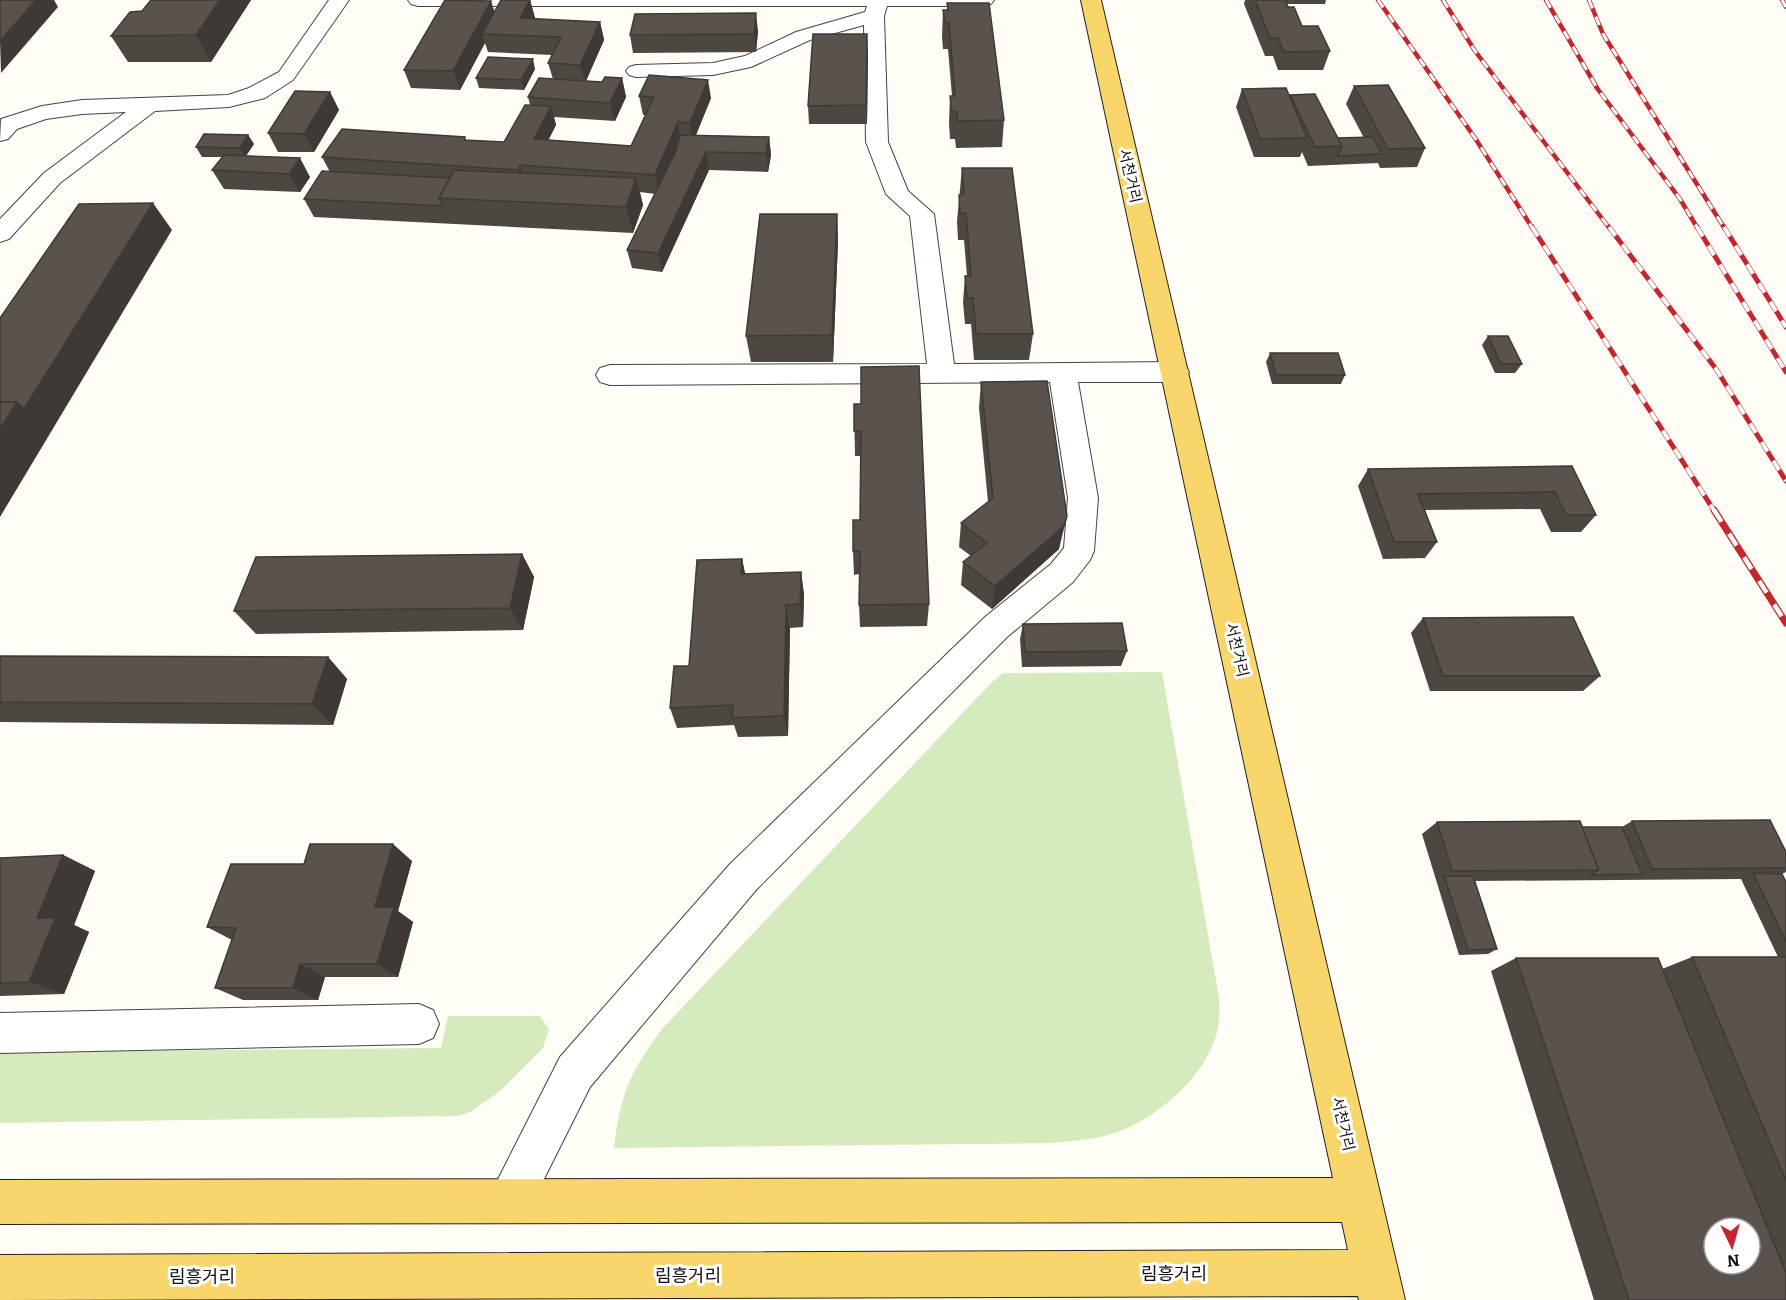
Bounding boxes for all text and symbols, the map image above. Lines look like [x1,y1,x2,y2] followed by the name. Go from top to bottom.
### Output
[1115,147,1145,205] street label: 서천거리
[1222,621,1252,679] street label: 서천거리
[1328,1095,1358,1153] street label: 서천거리
[1702,1216,1762,1276] north arrow
[1726,1250,1740,1270] text: N
[1141,1263,1207,1285] street label: 림흥거리
[655,1265,721,1287] street label: 림흥거리
[169,1266,235,1288] street label: 림흥거리

